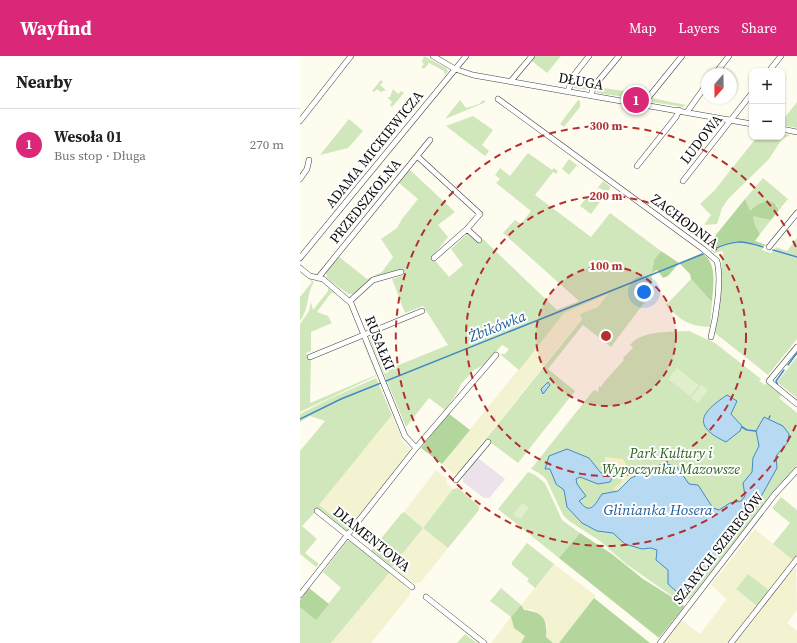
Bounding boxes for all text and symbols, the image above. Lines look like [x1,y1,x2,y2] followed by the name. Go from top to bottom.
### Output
[20,15,92,41] text: Wayfind
[629,18,656,38] text: Map
[678,18,720,38] text: Layers
[742,18,777,38] text: Share
[557,67,606,95] street label: DŁUGA
[701,68,737,104] north arrow
[749,68,785,140] map controls
[749,68,785,104] button: +
[16,70,72,94] text: Nearby
[320,85,428,212] street label: ADAMA MICKIEWICZA
[623,85,649,115] pin: 1
[749,104,785,140] button: −
[675,109,727,168] street label: LUDOWA
[590,118,623,134] text: 300 m
[54,126,123,147] text: Wesoła 01
[25,136,33,153] text: 1
[250,136,284,153] text: 270 m
[54,147,146,164] text: Bus stop · Długa
[324,154,406,248] street label: PRZEDSZKOLNA
[590,188,623,204] text: 200 m
[647,189,723,253] street label: ZACHODNIA
[590,258,623,274] text: 100 m
[634,282,654,302] your location
[464,305,529,347] water label: Żbikówka
[360,313,400,373] street label: RUSAŁKI
[599,329,613,343] centre of rings
[602,443,740,479] park label: Park Kultury i Wypoczynku Mazowsze
[668,487,768,608] street label: SZARYCH SZEREGÓW
[603,499,713,520] water label: Glinianka Hosera
[329,502,415,577] street label: DIAMENTOWA

